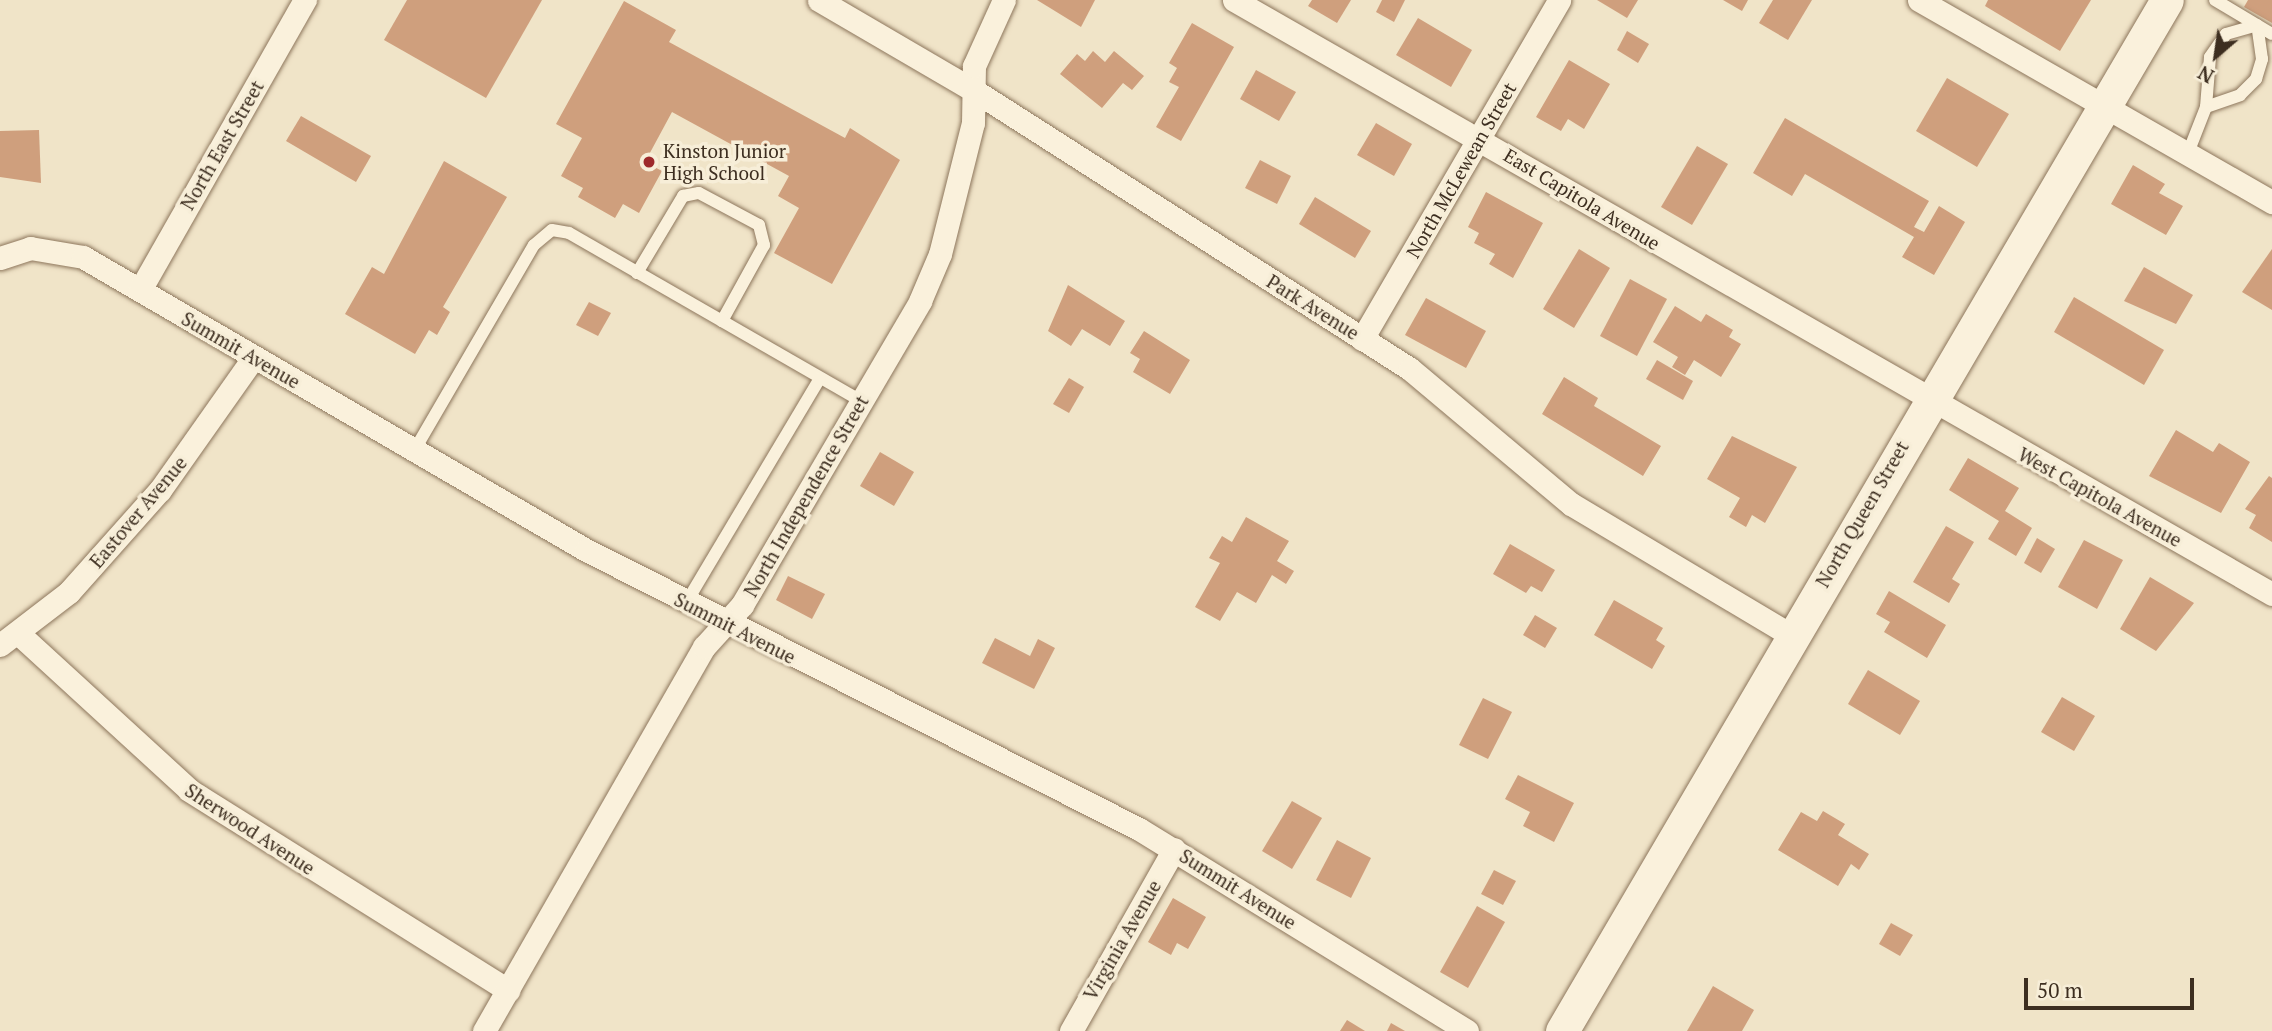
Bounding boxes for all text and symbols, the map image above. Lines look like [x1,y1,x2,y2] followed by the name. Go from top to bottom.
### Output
[2181,21,2251,91] north arrow
[2193,60,2218,89] text: N
[176,76,268,214] street label: North East Street
[1401,78,1521,262] street label: North McLewean Street
[663,140,786,184] place label: Kinston Junior High School
[1500,143,1664,255] street label: East Capitola Avenue
[641,154,657,170] marker: Kinston Junior High School
[1263,270,1363,344] street label: Park Avenue
[178,307,304,393] street label: Summit Avenue
[739,391,873,601] street label: North Independence Street
[1811,437,1913,591] street label: North Queen Street
[2014,442,2186,552] street label: West Capitola Avenue
[85,451,191,573] street label: Eastover Avenue
[670,588,800,668] street label: Summit Avenue
[181,778,319,880] street label: Sherwood Avenue
[1175,844,1301,934] street label: Summit Avenue
[1078,876,1166,1004] street label: Virginia Avenue
[2027,964,2197,1008] scale bar
[2037,976,2083,1004] text: 50 m

